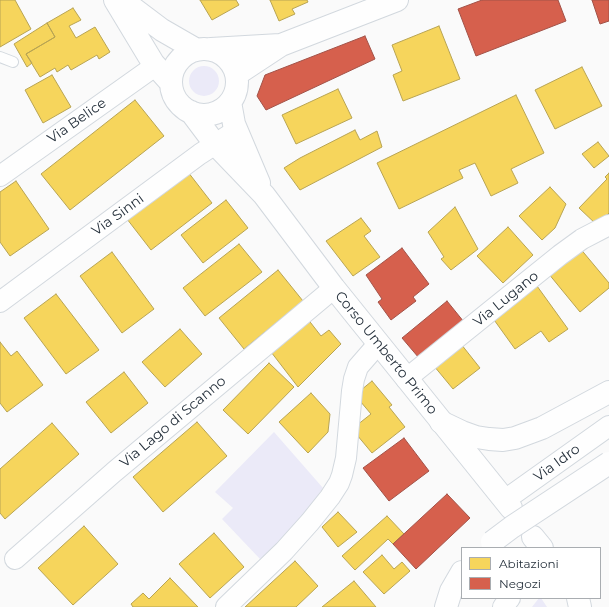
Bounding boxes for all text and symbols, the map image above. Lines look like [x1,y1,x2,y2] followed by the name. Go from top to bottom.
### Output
[44,95,110,147] street label: Via Belice
[89,190,147,240] street label: Via Sinni
[470,268,542,330] street label: Via Lugano
[331,288,441,418] street label: Corso Umberto Primo
[117,373,229,471] street label: Via Lago di Scanno
[531,441,583,485] street label: Via Idro
[461,547,601,599] legend
[499,556,559,571] text: Abitazioni
[499,576,541,591] text: Negozi

